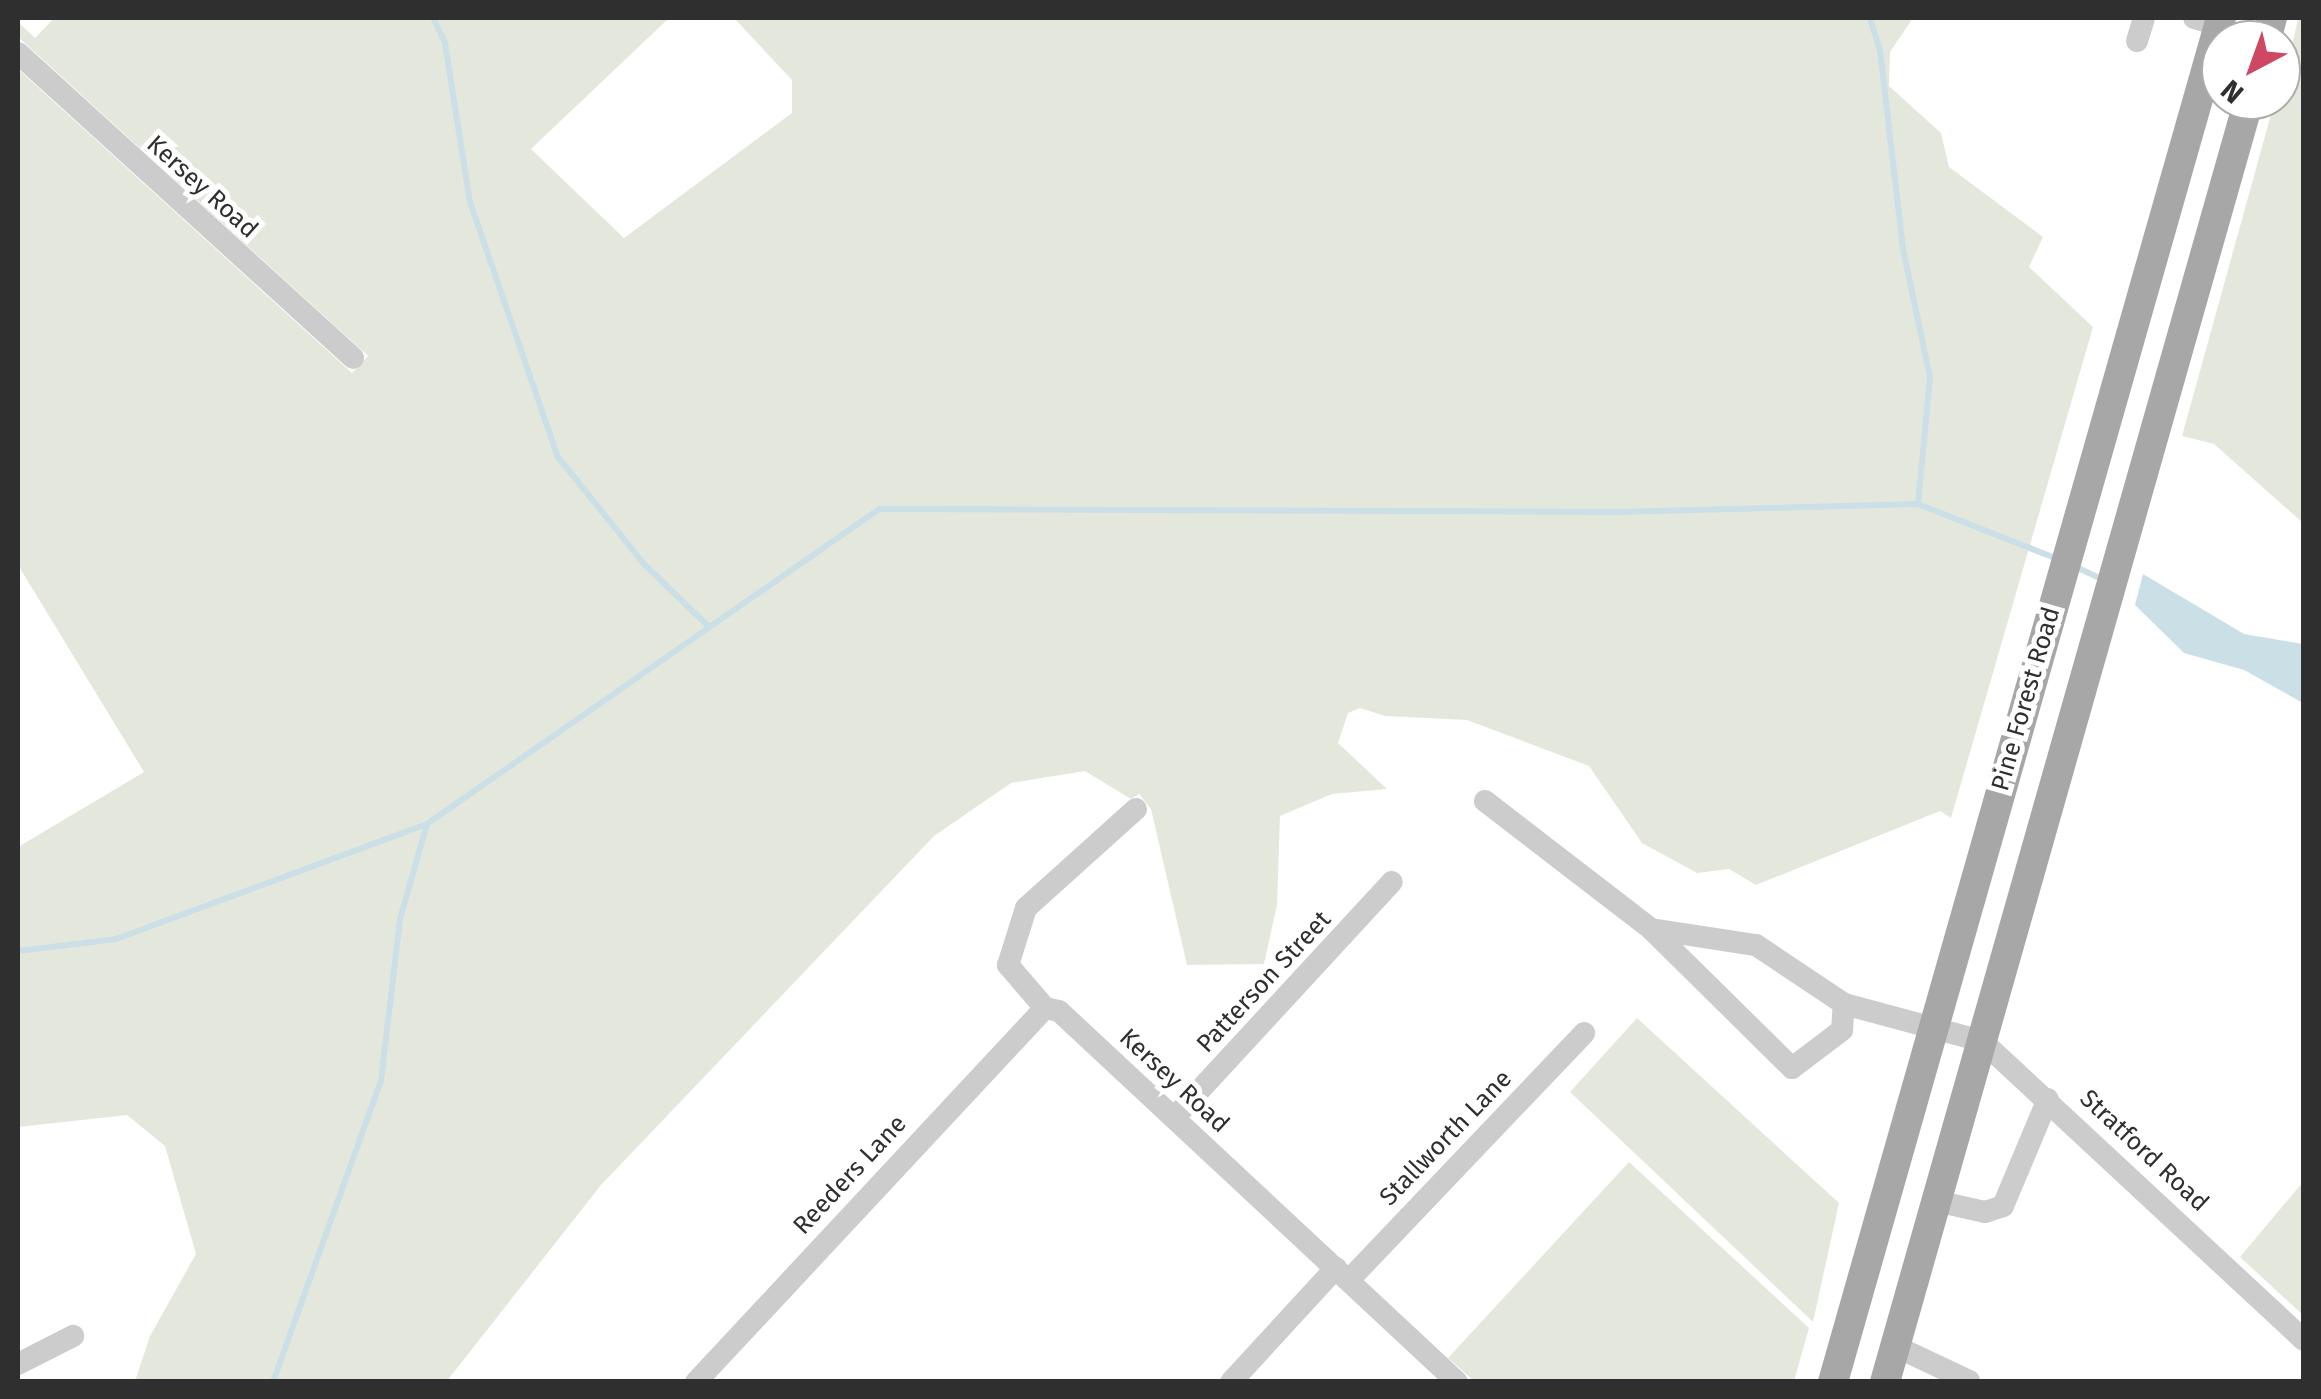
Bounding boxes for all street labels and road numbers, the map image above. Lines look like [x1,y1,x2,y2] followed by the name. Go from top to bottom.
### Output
[140,129,264,245] street label: Kersey Road
[1985,604,2067,794] street label: Pine Forest Road
[1191,905,1337,1059] street label: Patterson Street
[1113,1023,1235,1139] street label: Kersey Road
[1374,1064,1518,1212] street label: Stallworth Lane
[2073,1084,2215,1218] street label: Stratford Road
[787,1109,913,1241] street label: Reeders Lane

